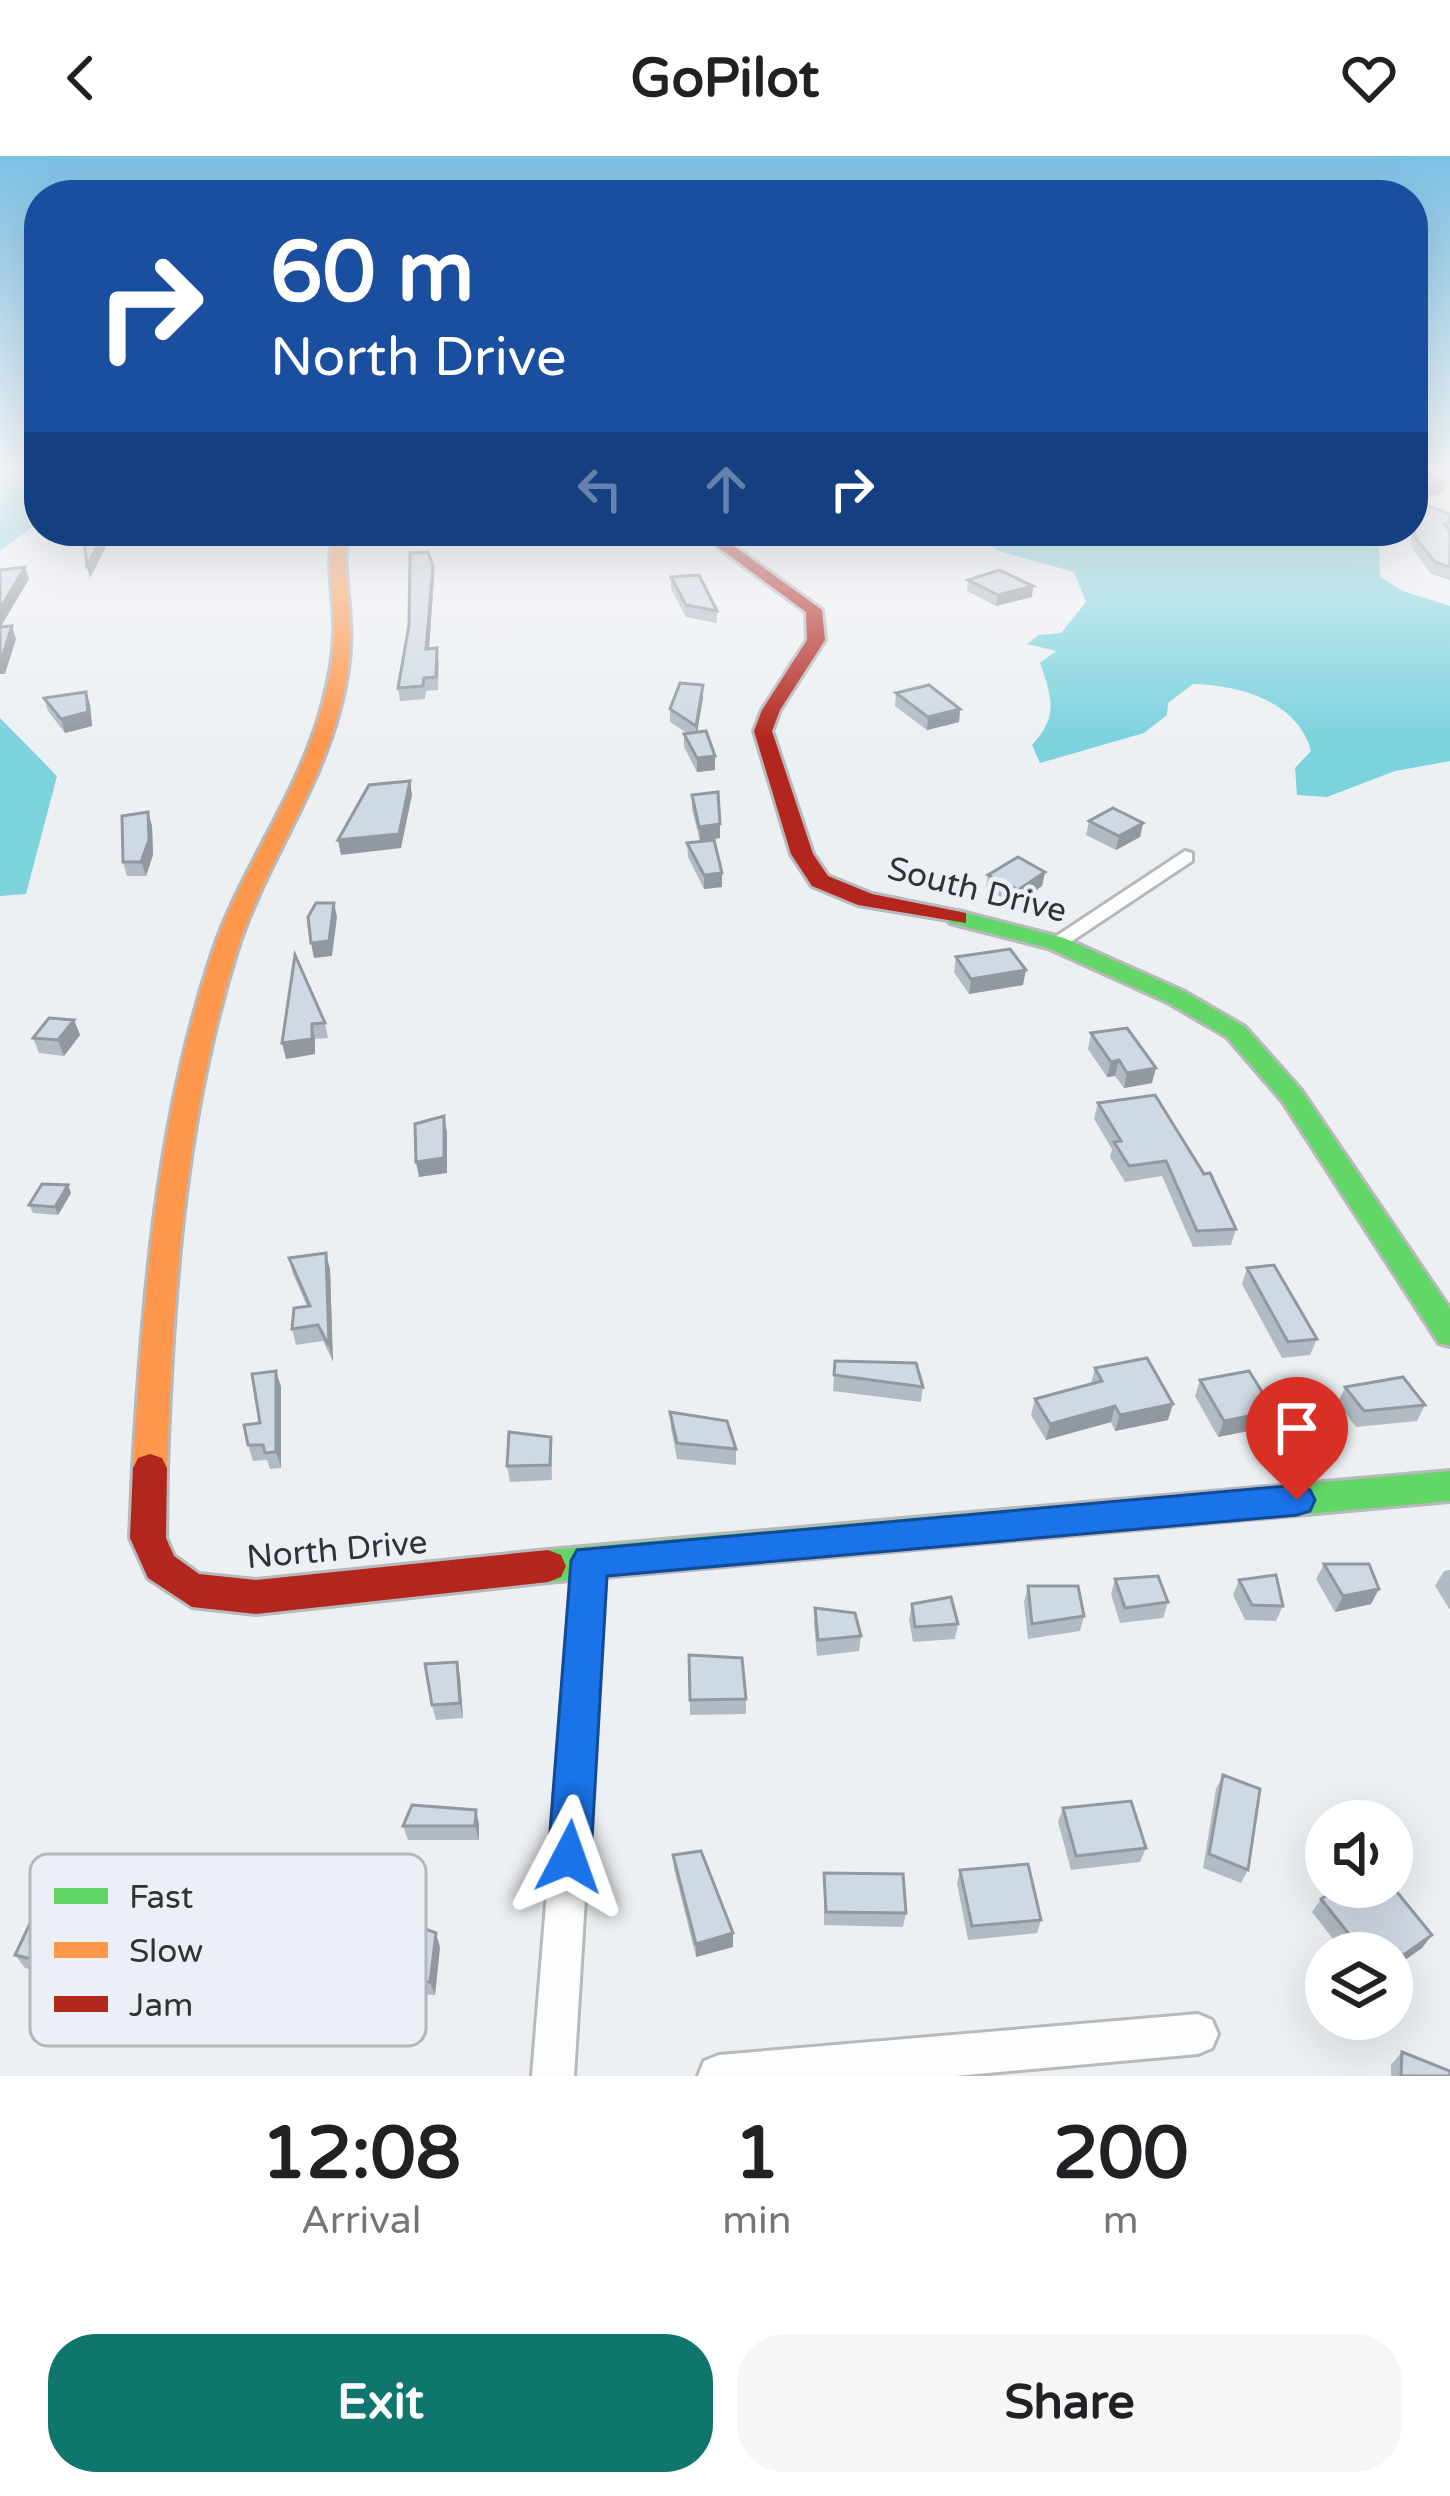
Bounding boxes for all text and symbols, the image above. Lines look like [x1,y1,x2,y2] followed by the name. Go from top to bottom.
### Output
[48,45,114,111] icon: back
[1336,45,1402,111] icon: heart
[631,46,819,111] text: GoPilot
[270,223,474,324] text: 60 m
[72,228,228,384] icon: right
[270,325,567,390] text: North Drive
[567,456,633,522] icon: left
[693,456,759,522] icon: ahead
[819,456,885,522] icon: right
[883,849,1071,931] street label: South Drive
[1246,1377,1348,1500] pin
[1264,1395,1330,1461] icon: arrive
[245,1523,429,1577] street label: North Drive
[506,1794,632,1920] position arrow
[1305,1800,1413,2040] map controls
[1305,1800,1413,1908] button: sound
[30,1854,426,2046] legend
[129,1878,193,1917] text: Fast
[129,1932,203,1971] text: Slow
[1305,1932,1413,2040] button: layers
[129,1986,193,2025] text: Jam
[261,2111,461,2198] text: 12:08
[734,2111,780,2198] text: 1
[1053,2111,1189,2198] text: 200
[301,2197,421,2244] text: Arrival
[722,2197,792,2244] text: min
[1103,2197,1139,2244] text: m
[48,2334,713,2472] button: Exit
[737,2334,1402,2472] button: Share

